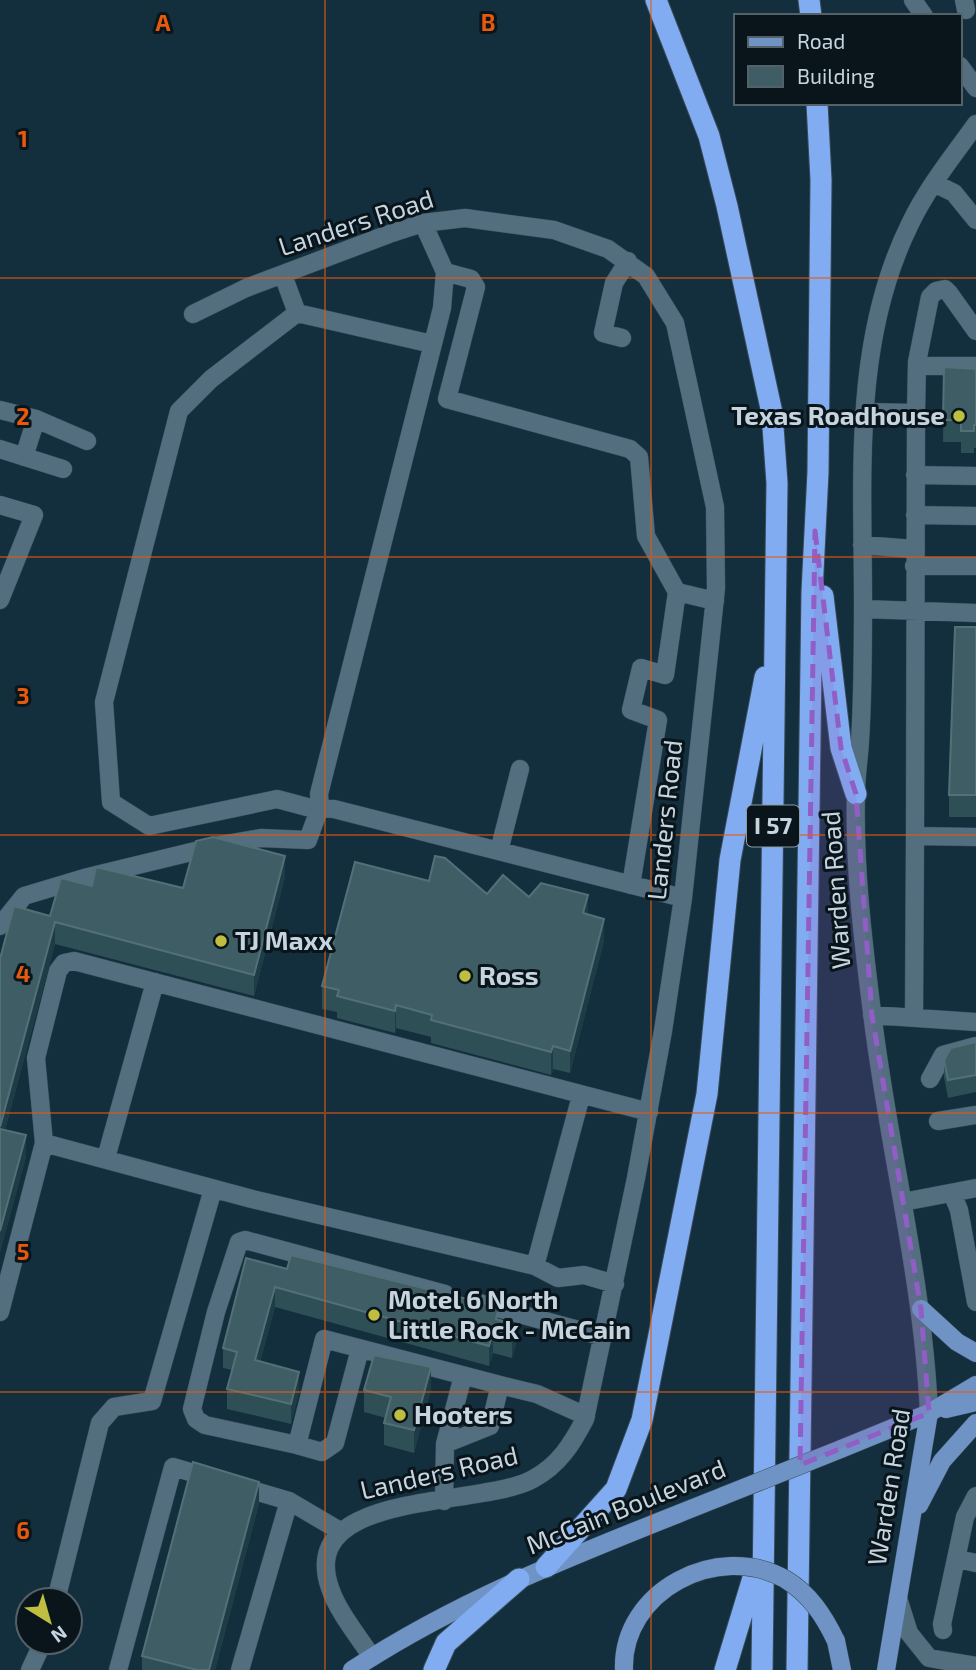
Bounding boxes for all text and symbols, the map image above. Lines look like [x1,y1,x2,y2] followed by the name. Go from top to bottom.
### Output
[155,8,171,36] text: A
[481,8,495,36] text: B
[734,14,962,105] legend
[797,28,845,53] text: Road
[797,63,875,88] text: Building
[18,124,28,152] text: 1
[274,182,437,261] street label: Landers Road
[731,399,945,430] place label: Texas Roadhouse
[16,402,30,430] text: 2
[951,408,967,424] marker: Texas Roadhouse
[16,681,30,709] text: 3
[640,738,687,901] street label: Landers Road
[747,806,799,846] road number: I 57
[814,810,855,970] street label: Warden Road
[235,924,333,955] place label: TJ Maxx
[213,933,229,949] marker: TJ Maxx
[16,959,30,987] text: 4
[479,959,539,990] place label: Ross
[457,968,473,984] marker: Ross
[17,1237,29,1265] text: 5
[388,1283,631,1344] place label: Motel 6 North Little Rock - McCain
[366,1307,382,1323] marker: Motel 6 North Little Rock - McCain
[414,1398,513,1429] place label: Hooters
[860,1406,915,1567] street label: Warden Road
[392,1407,408,1423] marker: Hooters
[357,1438,521,1505] street label: Landers Road
[521,1451,730,1560] street label: McCain Boulevard
[16,1516,30,1544] text: 6
[14,1586,84,1656] north arrow
[47,1622,72,1648] text: N

